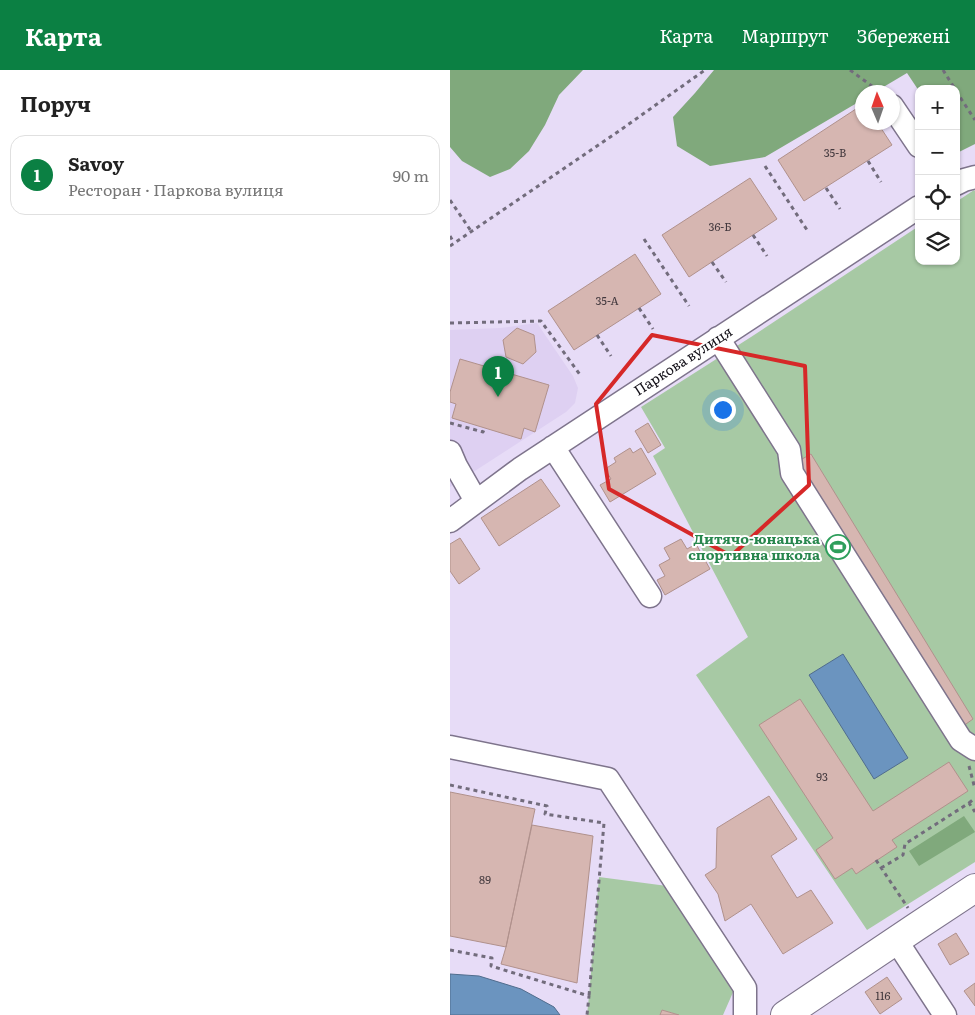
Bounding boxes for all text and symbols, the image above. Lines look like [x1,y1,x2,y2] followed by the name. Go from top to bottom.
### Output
[25,18,102,53] text: Карта
[659,22,713,49] text: Карта
[741,22,829,49] text: Маршрут
[857,22,950,49] text: Збережені
[855,85,900,130] north arrow
[915,85,960,265] map controls
[915,85,960,130] button: +
[20,87,91,118] text: Поруч
[915,130,960,175] button: −
[824,144,846,160] house number: 35-В
[68,149,124,177] text: Savoy
[34,163,40,187] text: 1
[393,163,429,187] text: 90 m
[915,175,960,220] button: locate
[68,177,284,201] text: Ресторан · Паркова вулиця
[708,218,732,234] house number: 36-Б
[915,220,960,265] button: layers
[595,292,619,308] house number: 35-А
[629,321,736,400] street label: Паркова вулиця
[482,356,514,397] pin: 1
[710,397,736,423] your location
[688,528,821,564] place label: Дитячо-юнацька спортивна школа
[825,534,851,560] sports icon: Дитячо-юнацька спортивна школа
[816,768,828,784] house number: 93
[479,871,491,887] house number: 89
[876,987,891,1003] house number: 116

